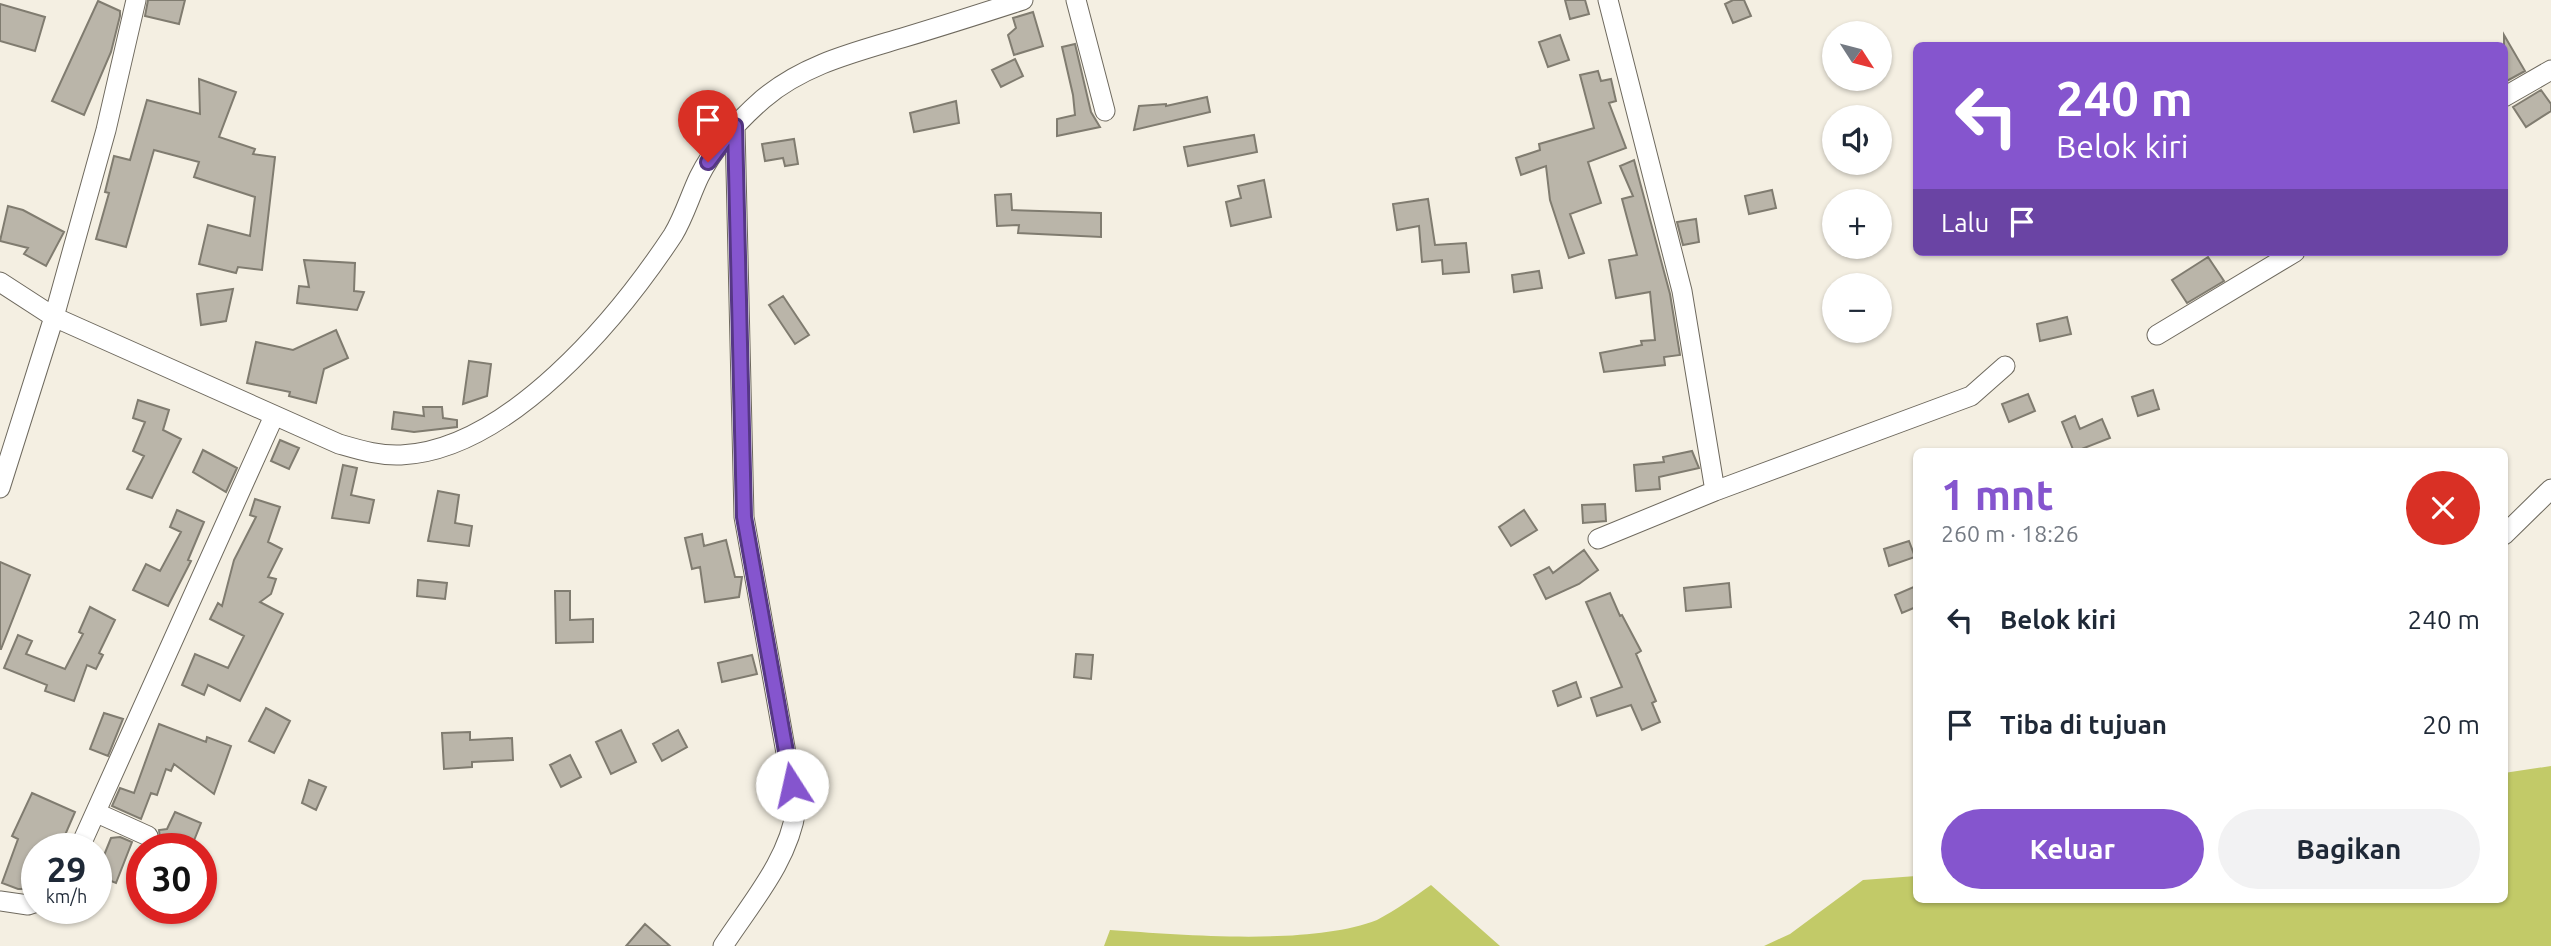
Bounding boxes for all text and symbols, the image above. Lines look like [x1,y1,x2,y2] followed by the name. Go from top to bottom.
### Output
[1822,21,1892,91] north arrow
[1822,21,1892,343] map controls
[1941,70,2032,161] icon: left
[2056,70,2193,125] text: 240 m
[678,90,738,162] pin
[689,101,727,139] icon: arrive
[1822,105,1892,175] button: sound
[2056,128,2188,164] text: Belok kiri
[1822,189,1892,259] button: +
[2003,203,2041,241] icon: arrive
[1941,208,1989,237] text: Lalu
[1822,273,1892,343] button: −
[1941,471,2054,518] text: 1 mnt
[2406,471,2480,545] button: close
[1941,521,2079,546] text: 260 m · 18:26
[1941,601,1979,639] icon: left
[2000,605,2116,634] text: Belok kiri
[2408,605,2480,634] text: 240 m
[1941,706,1979,744] icon: arrive
[2000,710,2167,739] text: Tiba di tujuan
[2422,710,2480,739] text: 20 m
[755,748,829,822] position arrow
[1941,809,2204,889] button: Keluar
[2218,809,2480,889] button: Bagikan
[126,833,217,924] speed limit sign: 30
[47,849,86,889] text: 29
[46,886,87,906] text: km/h

